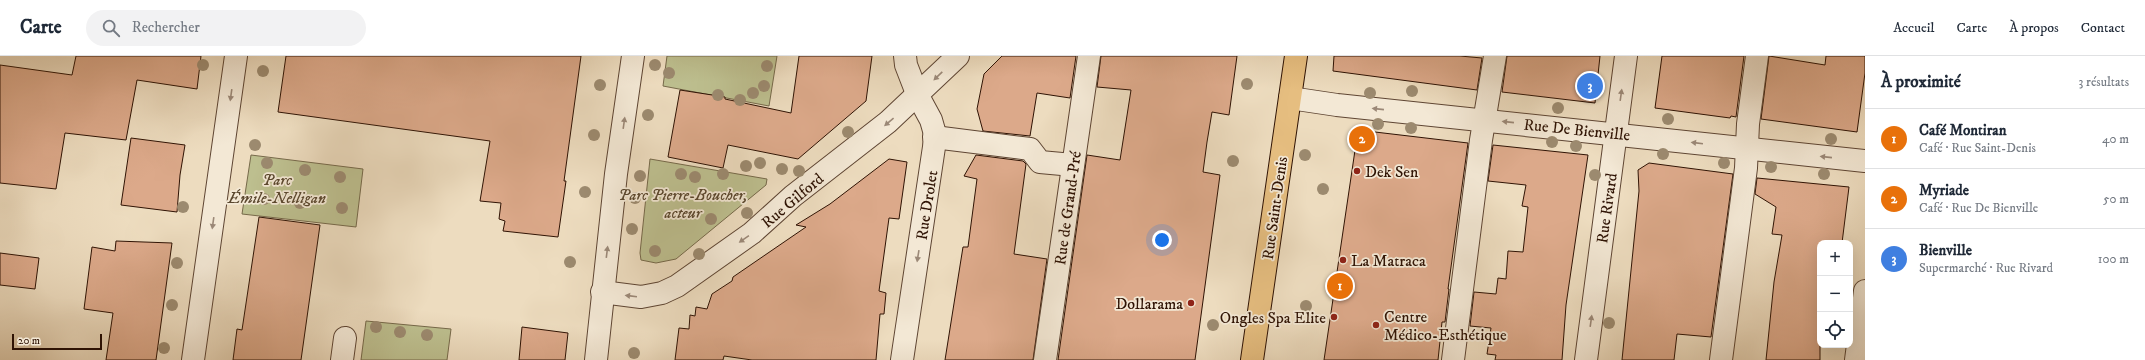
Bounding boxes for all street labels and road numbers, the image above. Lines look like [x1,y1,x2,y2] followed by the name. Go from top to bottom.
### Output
[1523,114,1631,146] street label: Rue De Bienville
[1050,149,1086,267] street label: Rue de Grand-Pré
[1258,155,1292,261] street label: Rue Saint-Denis
[757,169,828,233] street label: Rue Gilford
[912,169,942,242] street label: Rue Drolet
[1592,172,1622,245] street label: Rue Rivard

